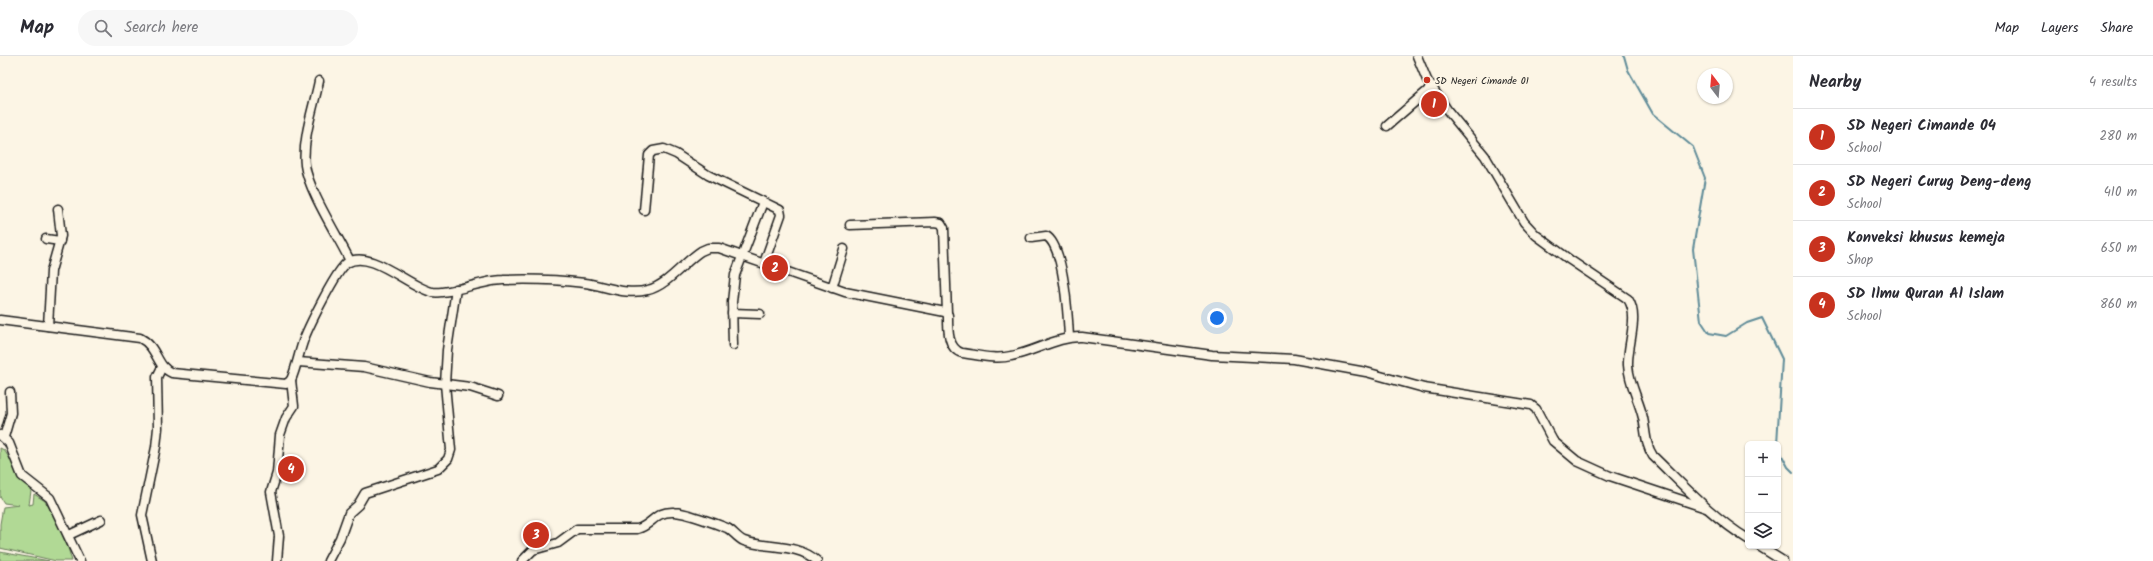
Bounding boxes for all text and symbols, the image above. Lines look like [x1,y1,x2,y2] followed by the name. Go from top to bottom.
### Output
[78,10,358,46] search box
[20,13,54,43] text: Map
[124,16,198,40] text: Search here
[92,17,114,39] icon: search
[1995,17,2019,39] text: Map
[2041,17,2079,39] text: Layers
[2101,17,2133,39] text: Share
[1697,68,1733,104] north arrow
[1809,69,1861,96] text: Nearby
[2089,72,2137,93] text: 4 results
[1435,73,1529,89] place label: SD Negeri Cimande 01
[1422,75,1432,85] marker: SD Negeri Cimande 01
[1421,89,1447,119] pin: 1
[1847,114,1996,138] text: SD Negeri Cimande 04
[1820,126,1824,147] text: 1
[2100,126,2137,147] text: 280 m
[1847,138,1882,159] text: School
[1847,170,2031,194] text: SD Negeri Curug Deng-deng
[1818,182,1826,203] text: 2
[2104,182,2137,203] text: 410 m
[1847,194,1882,215] text: School
[1847,226,2005,250] text: Konveksi khusus kemeja
[1818,238,1826,259] text: 3
[2101,238,2137,259] text: 650 m
[1847,250,1873,271] text: Shop
[762,253,788,283] pin: 2
[1847,282,2004,306] text: SD Ilmu Quran Al Islam
[1818,294,1826,315] text: 4
[2100,294,2137,315] text: 860 m
[1847,306,1882,327] text: School
[1207,308,1227,328] your location
[1745,441,1781,549] map controls
[1745,441,1781,477] button: +
[278,454,304,484] pin: 4
[1745,477,1781,513] button: −
[1745,513,1781,549] button: layers
[523,520,549,550] pin: 3

